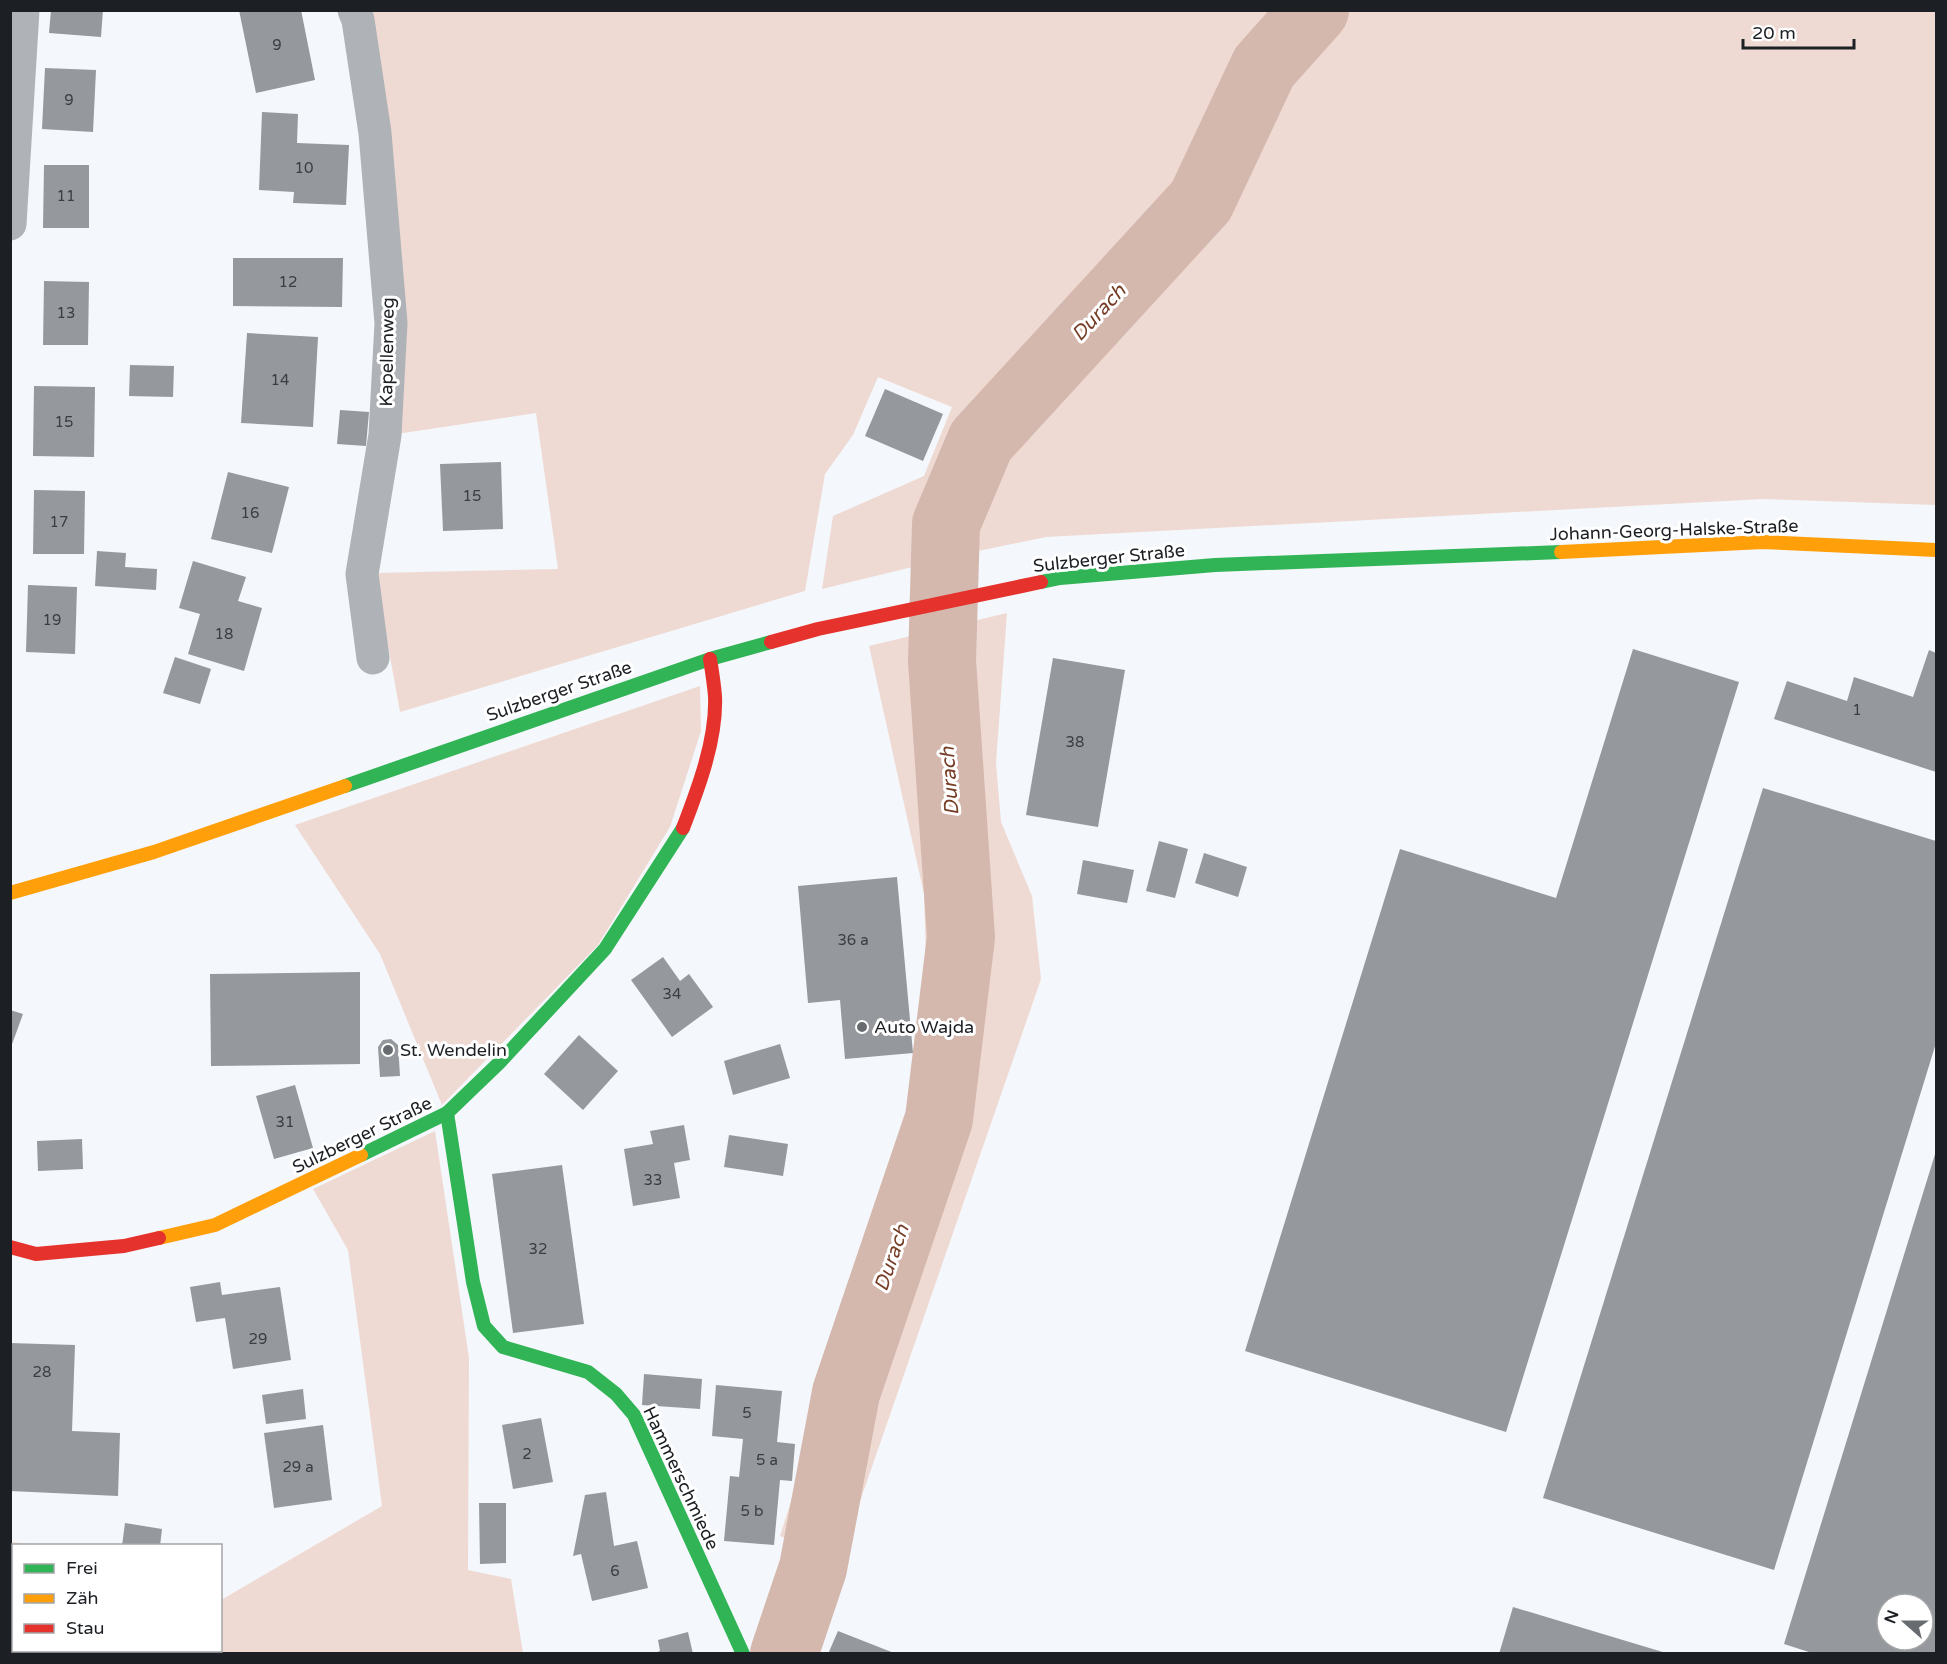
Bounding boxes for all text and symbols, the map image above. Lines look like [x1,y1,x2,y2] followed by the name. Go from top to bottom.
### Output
[1743,12,1854,50] scale bar
[1752,22,1796,44] text: 20 m
[272,36,282,54] house number: 9
[64,91,74,109] house number: 9
[295,159,313,177] house number: 10
[57,187,75,205] house number: 11
[279,273,297,291] house number: 12
[1067,279,1132,346] water label: Durach
[375,297,399,407] street label: Kapellenweg
[57,304,75,322] house number: 13
[271,371,289,389] house number: 14
[55,413,73,431] house number: 15
[463,487,481,505] house number: 15
[241,504,259,522] house number: 16
[50,513,68,531] house number: 17
[1549,515,1799,545] street label: Johann-Georg-Halske-Straße
[1032,539,1186,577] street label: Sulzberger Straße
[43,611,61,629] house number: 19
[215,625,233,643] house number: 18
[483,656,635,726] street label: Sulzberger Straße
[1852,701,1862,719] house number: 1
[1066,733,1084,751] house number: 38
[936,745,964,816] water label: Durach
[837,931,869,949] house number: 36 a
[663,985,681,1003] house number: 34
[874,1016,974,1038] place label: Auto Wajda
[855,1020,869,1034] marker: Auto Wajda
[400,1039,507,1061] place label: St. Wendelin
[381,1043,395,1057] marker: St. Wendelin
[289,1092,435,1178] street label: Sulzberger Straße
[276,1113,294,1131] house number: 31
[644,1171,662,1189] house number: 33
[869,1221,915,1294] water label: Durach
[529,1240,547,1258] house number: 32
[249,1330,267,1348] house number: 29
[33,1363,51,1381] house number: 28
[638,1403,724,1553] street label: Hammerschmiede
[742,1404,752,1422] house number: 5
[522,1445,532,1463] house number: 2
[756,1451,778,1469] house number: 5 a
[282,1458,314,1476] house number: 29 a
[741,1502,763,1520] house number: 5 b
[12,1544,222,1652] legend
[66,1557,98,1579] text: Frei
[610,1562,620,1580] house number: 6
[66,1587,99,1609] text: Zäh
[1875,1592,1935,1652] north arrow
[1880,1607,1904,1627] text: N
[66,1617,105,1639] text: Stau

